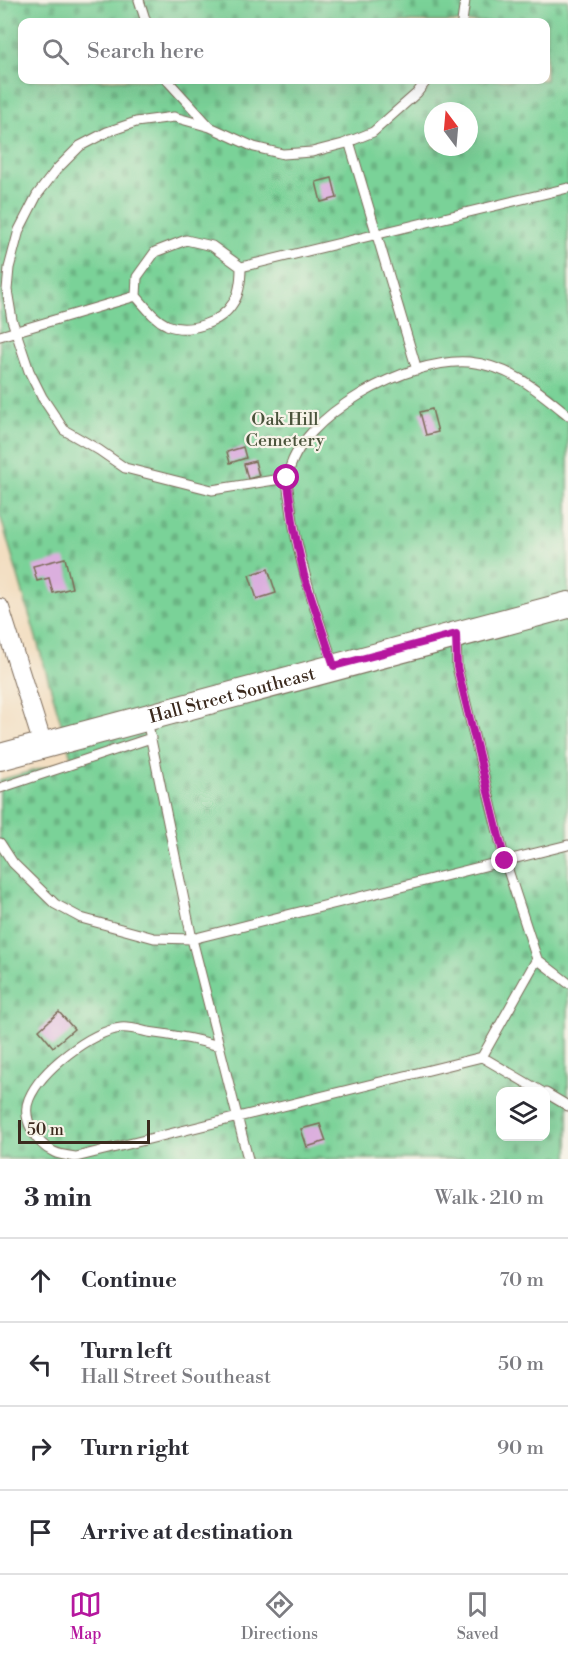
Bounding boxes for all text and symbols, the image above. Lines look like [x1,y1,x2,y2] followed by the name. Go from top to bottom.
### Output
[18,18,550,84] search box
[39,35,72,68] icon: search
[87,38,204,65] text: Search here
[424,102,478,156] north arrow
[246,408,325,452] park label: Oak Hill Cemetery
[273,464,299,490] route start
[146,662,318,728] street label: Hall Street Southeast
[491,847,517,873] route end
[496,1087,550,1141] map controls
[496,1087,550,1141] button: layers
[18,1117,150,1144] scale bar
[27,1120,64,1140] text: 50 m
[24,1182,92,1214] text: 3 min
[435,1186,544,1211] text: Walk · 210 m
[24,1264,57,1297] icon: ahead
[81,1267,177,1294] text: Continue
[500,1268,544,1293] text: 70 m
[81,1338,172,1365] text: Turn left
[24,1348,57,1381] icon: left
[498,1352,544,1377] text: 50 m
[81,1365,271,1390] text: Hall Street Southeast
[24,1432,57,1465] icon: right
[81,1435,189,1462] text: Turn right
[497,1436,544,1461] text: 90 m
[24,1516,57,1549] icon: arrive
[81,1519,293,1546] text: Arrive at destination
[69,1588,102,1644] tab: Map
[241,1588,318,1644] tab: Directions
[457,1588,499,1644] tab: Saved

